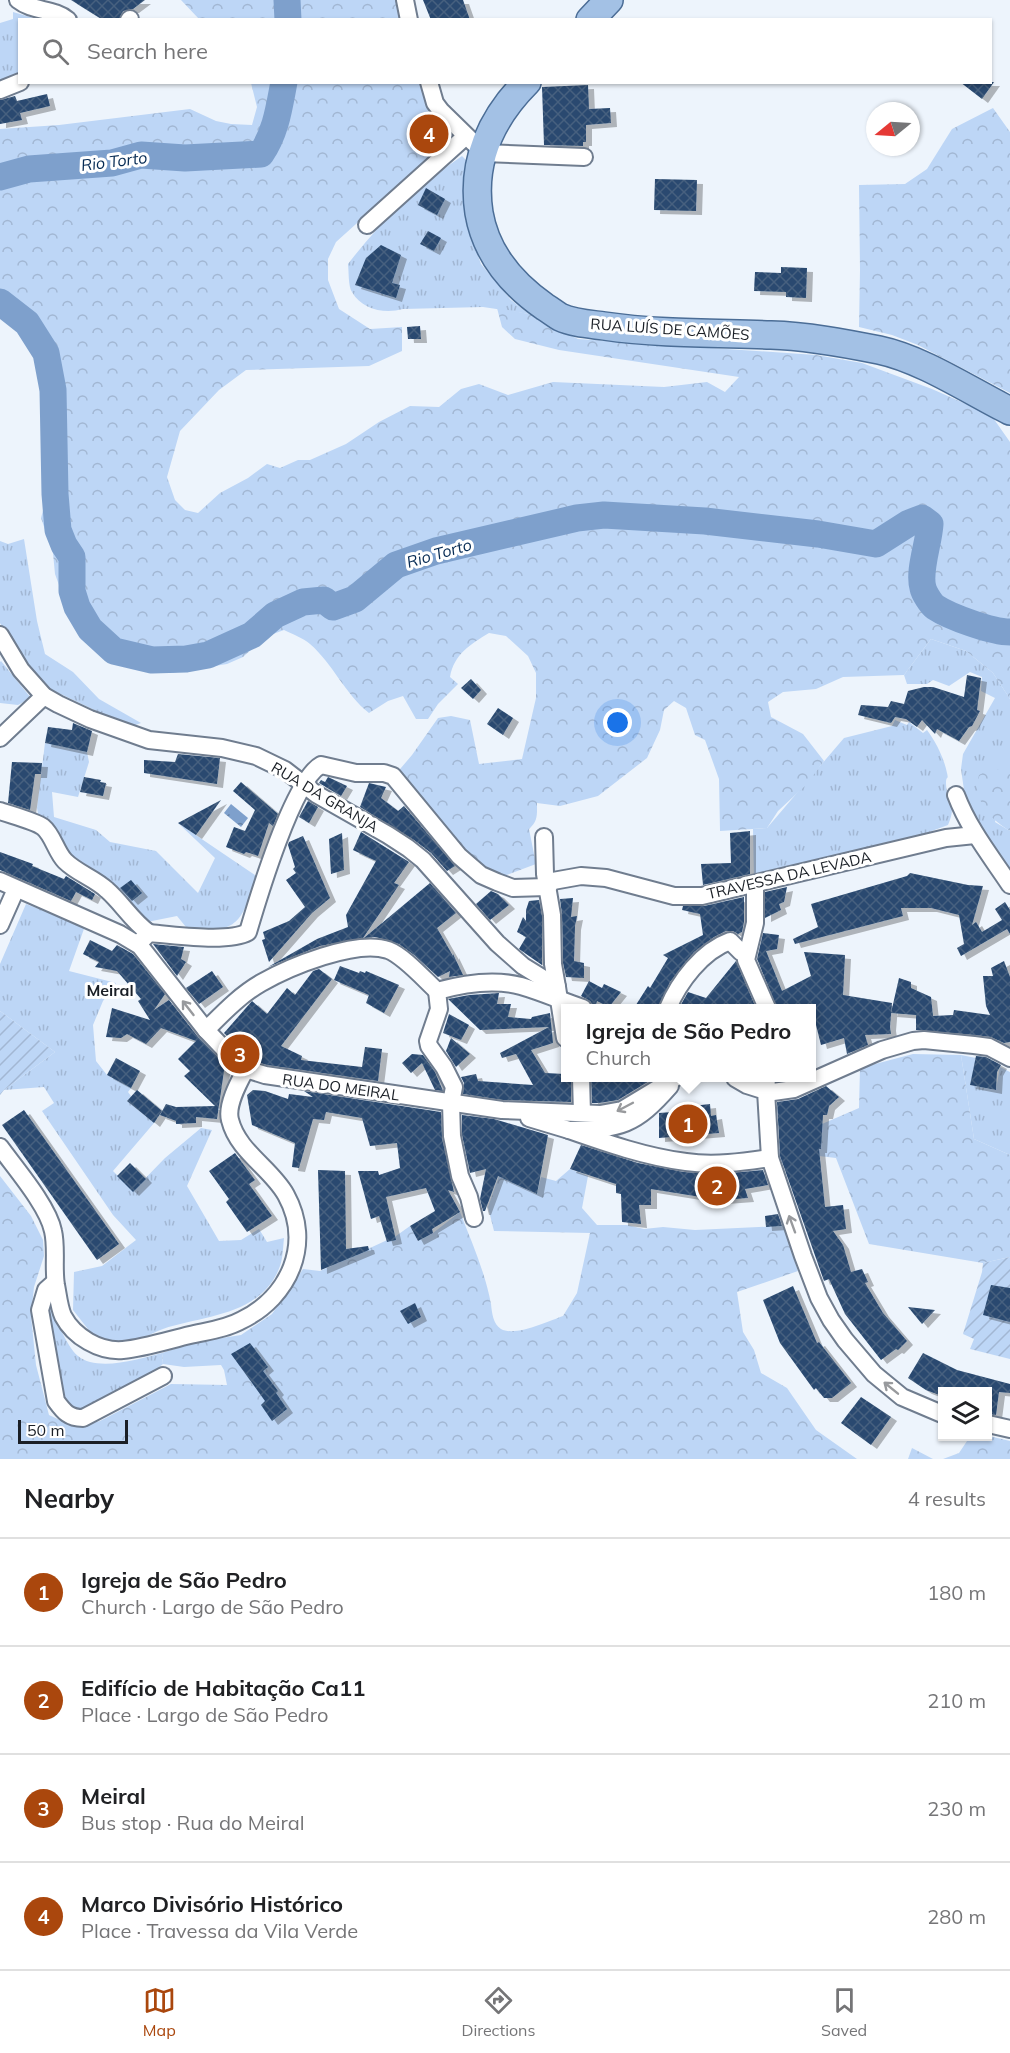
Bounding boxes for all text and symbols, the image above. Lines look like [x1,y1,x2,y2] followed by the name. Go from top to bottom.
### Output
[18,18,992,84] search box
[39,35,72,68] icon: search
[87,37,208,65] text: Search here
[866,102,920,156] north arrow
[410,112,448,156] pin: 4
[80,147,148,175] water label: Rio Torto
[590,314,750,344] street label: RUA LUÍS DE CAMÕES
[404,534,474,572] water label: Rio Torto
[603,708,632,737] your location
[268,758,382,836] street label: RUA DA GRANJA
[705,847,873,903] street label: TRAVESSA DA LEVADA
[86,980,134,1000] district label: Meiral
[182,1000,195,1016] one-way arrow
[561,1004,816,1082] popup
[586,1017,791,1045] text: Igreja de São Pedro
[220,1032,260,1076] pin: 3
[586,1045,651,1070] text: Church
[281,1069,401,1105] street label: RUA DO MEIRAL
[616,1102,634,1113] one-way arrow
[668,1102,708,1146] pin: 1
[698,1164,736,1208] pin: 2
[785,1215,796,1234] one-way arrow
[883,1381,899,1394] one-way arrow
[938,1387,992,1441] map controls
[938,1387,992,1441] button: layers
[18,1417,128,1444] scale bar
[27,1420,64,1440] text: 50 m
[24,1482,114,1515] text: Nearby
[908,1486,986,1511] text: 4 results
[81,1566,287,1594] text: Igreja de São Pedro
[38,1580,50,1605] text: 1
[927,1580,986,1605] text: 180 m
[81,1594,344,1619] text: Church · Largo de São Pedro
[81,1674,365,1702] text: Edifício de Habitação Ca11
[38,1688,50,1713] text: 2
[927,1688,986,1713] text: 210 m
[81,1702,328,1727] text: Place · Largo de São Pedro
[81,1782,146,1810] text: Meiral
[38,1796,50,1821] text: 3
[927,1796,986,1821] text: 230 m
[81,1810,304,1835] text: Bus stop · Rua do Meiral
[81,1890,343,1918] text: Marco Divisório Histórico
[38,1904,50,1929] text: 4
[927,1904,986,1929] text: 280 m
[81,1918,358,1943] text: Place · Travessa da Vila Verde
[143,1984,176,2040] tab: Map
[461,1984,535,2040] tab: Directions
[821,1984,867,2040] tab: Saved

